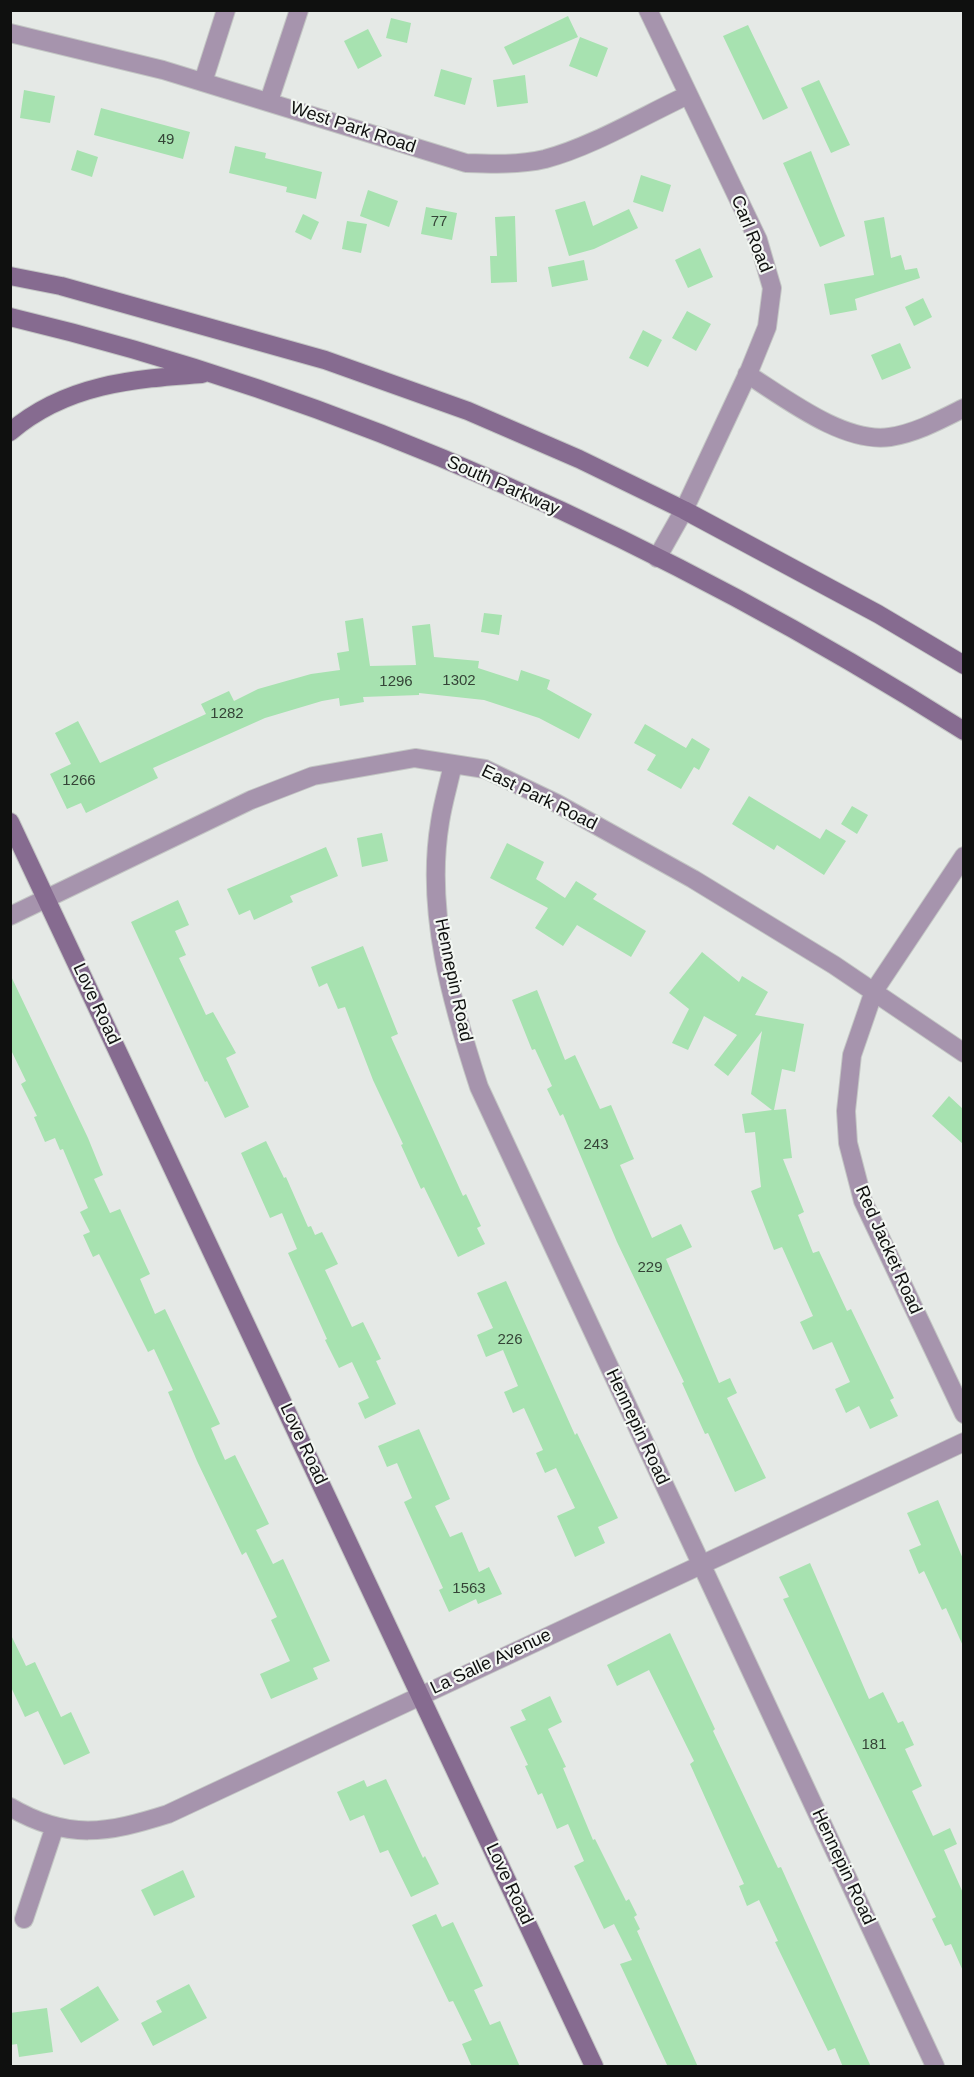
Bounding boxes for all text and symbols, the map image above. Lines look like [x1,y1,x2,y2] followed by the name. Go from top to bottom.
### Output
[288,98,418,158] street label: West Park Road
[158,131,174,149] house number: 49
[726,192,776,276] street label: Carl Road
[431,213,447,231] house number: 77
[443,452,563,520] street label: South Parkway
[442,672,476,690] house number: 1302
[379,673,413,691] house number: 1296
[210,705,244,723] house number: 1282
[478,761,600,835] street label: East Park Road
[62,772,96,790] house number: 1266
[429,917,477,1043] street label: Hennepin Road
[68,960,124,1048] street label: Love Road
[583,1136,609,1154] house number: 243
[850,1183,926,1317] street label: Red Jacket Road
[637,1259,663,1277] house number: 229
[497,1331,523,1349] house number: 226
[601,1366,673,1488] street label: Hennepin Road
[275,1400,331,1488] street label: Love Road
[452,1580,486,1598] house number: 1563
[427,1625,555,1699] street label: La Salle Avenue
[861,1736,887,1754] house number: 181
[807,1806,879,1928] street label: Hennepin Road
[481,1840,537,1928] street label: Love Road

